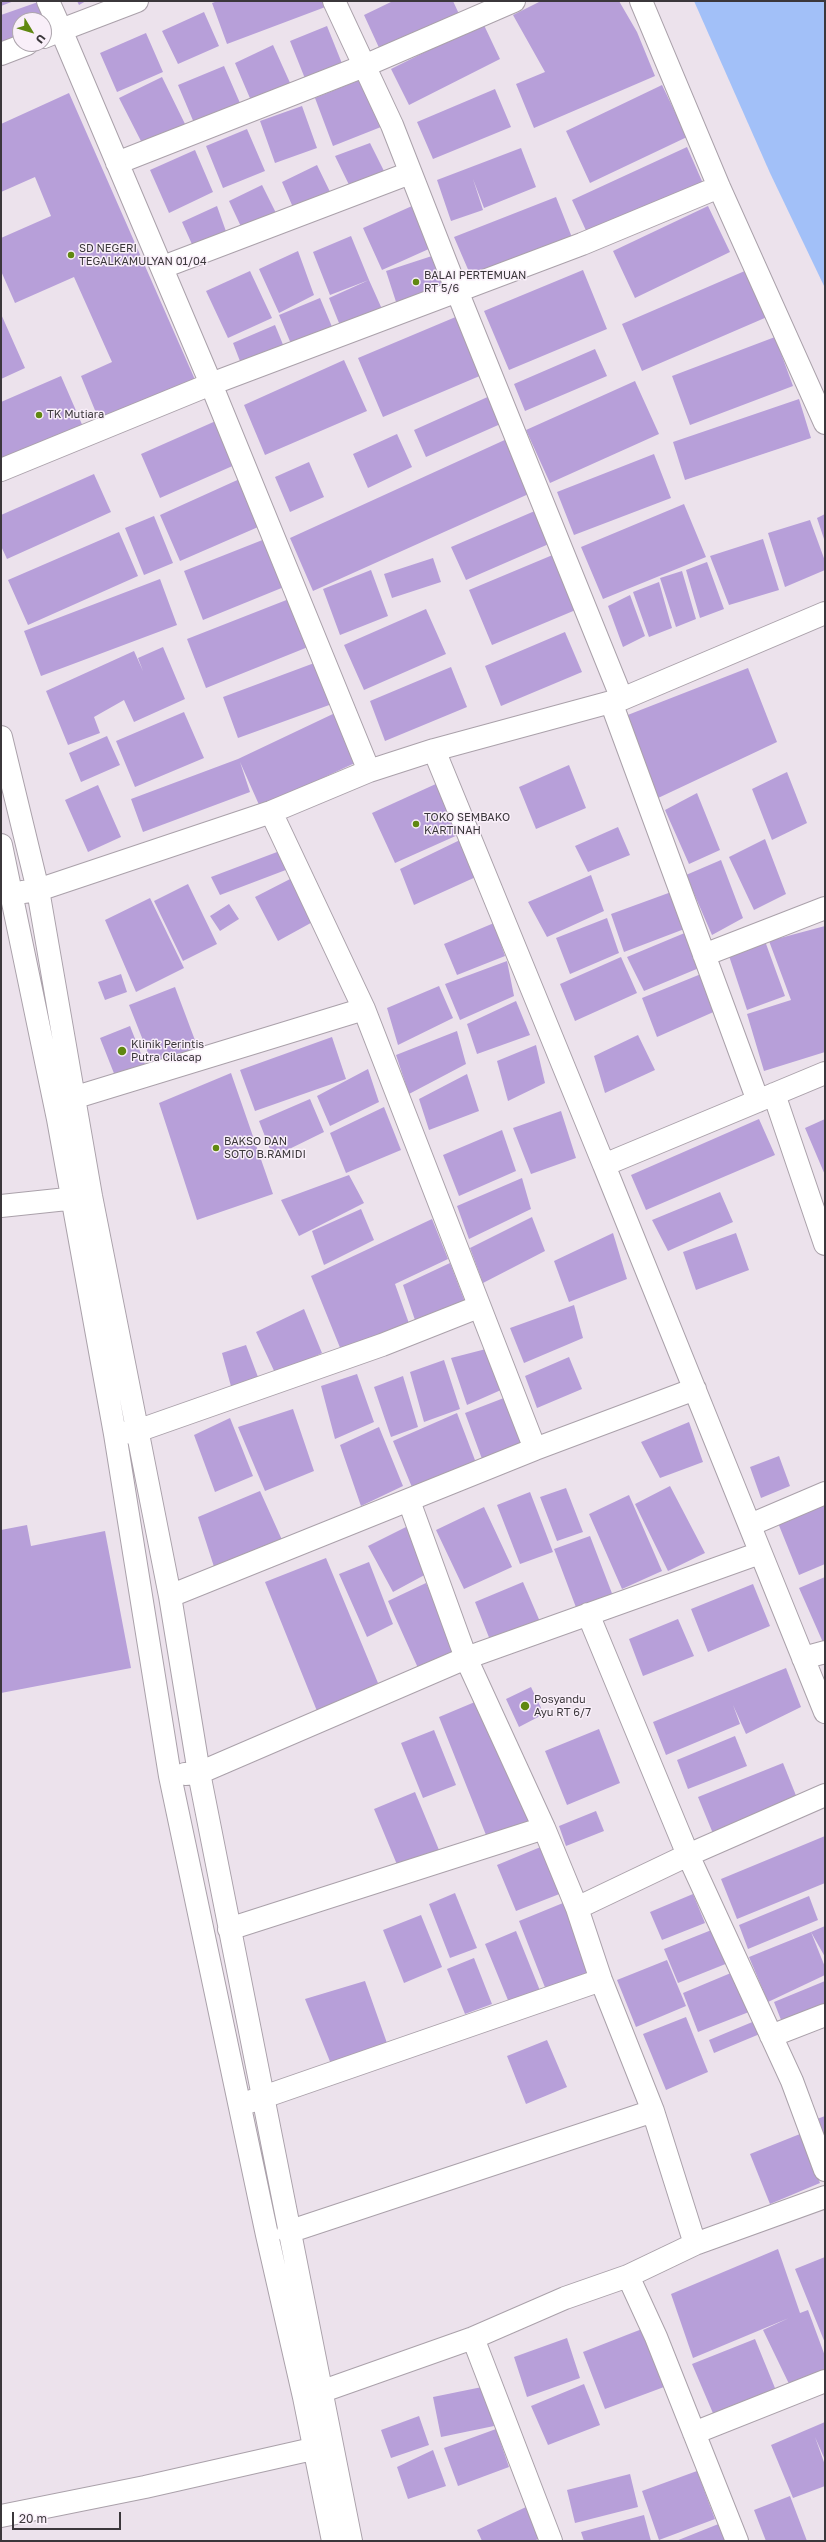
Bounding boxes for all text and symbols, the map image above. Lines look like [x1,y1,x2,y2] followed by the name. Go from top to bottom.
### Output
[12,12,52,52] north arrow
[33,32,49,46] text: U
[79,242,207,268] place label: SD NEGERI TEGALKAMULYAN 01/04
[66,250,76,260] marker: SD NEGERI TEGALKAMULYAN 01/04
[424,269,526,295] place label: BALAI PERTEMUAN RT 5/6
[411,277,421,287] marker: BALAI PERTEMUAN RT 5/6
[47,408,104,422] place label: TK Mutiara
[34,410,44,420] marker: TK Mutiara
[424,811,510,837] place label: TOKO SEMBAKO KARTINAH
[411,819,421,829] marker: TOKO SEMBAKO KARTINAH
[131,1038,204,1064] place label: Klinik Perintis Putra Cilacap
[116,1045,128,1057] marker: Klinik Perintis Putra Cilacap
[224,1135,306,1161] place label: BAKSO DAN SOTO B.RAMIDI
[211,1143,221,1153] marker: BAKSO DAN SOTO B.RAMIDI
[534,1693,591,1719] place label: Posyandu Ayu RT 6/7
[519,1700,531,1712] marker: Posyandu Ayu RT 6/7
[14,2504,123,2530] scale bar
[19,2511,47,2526] text: 20 m

